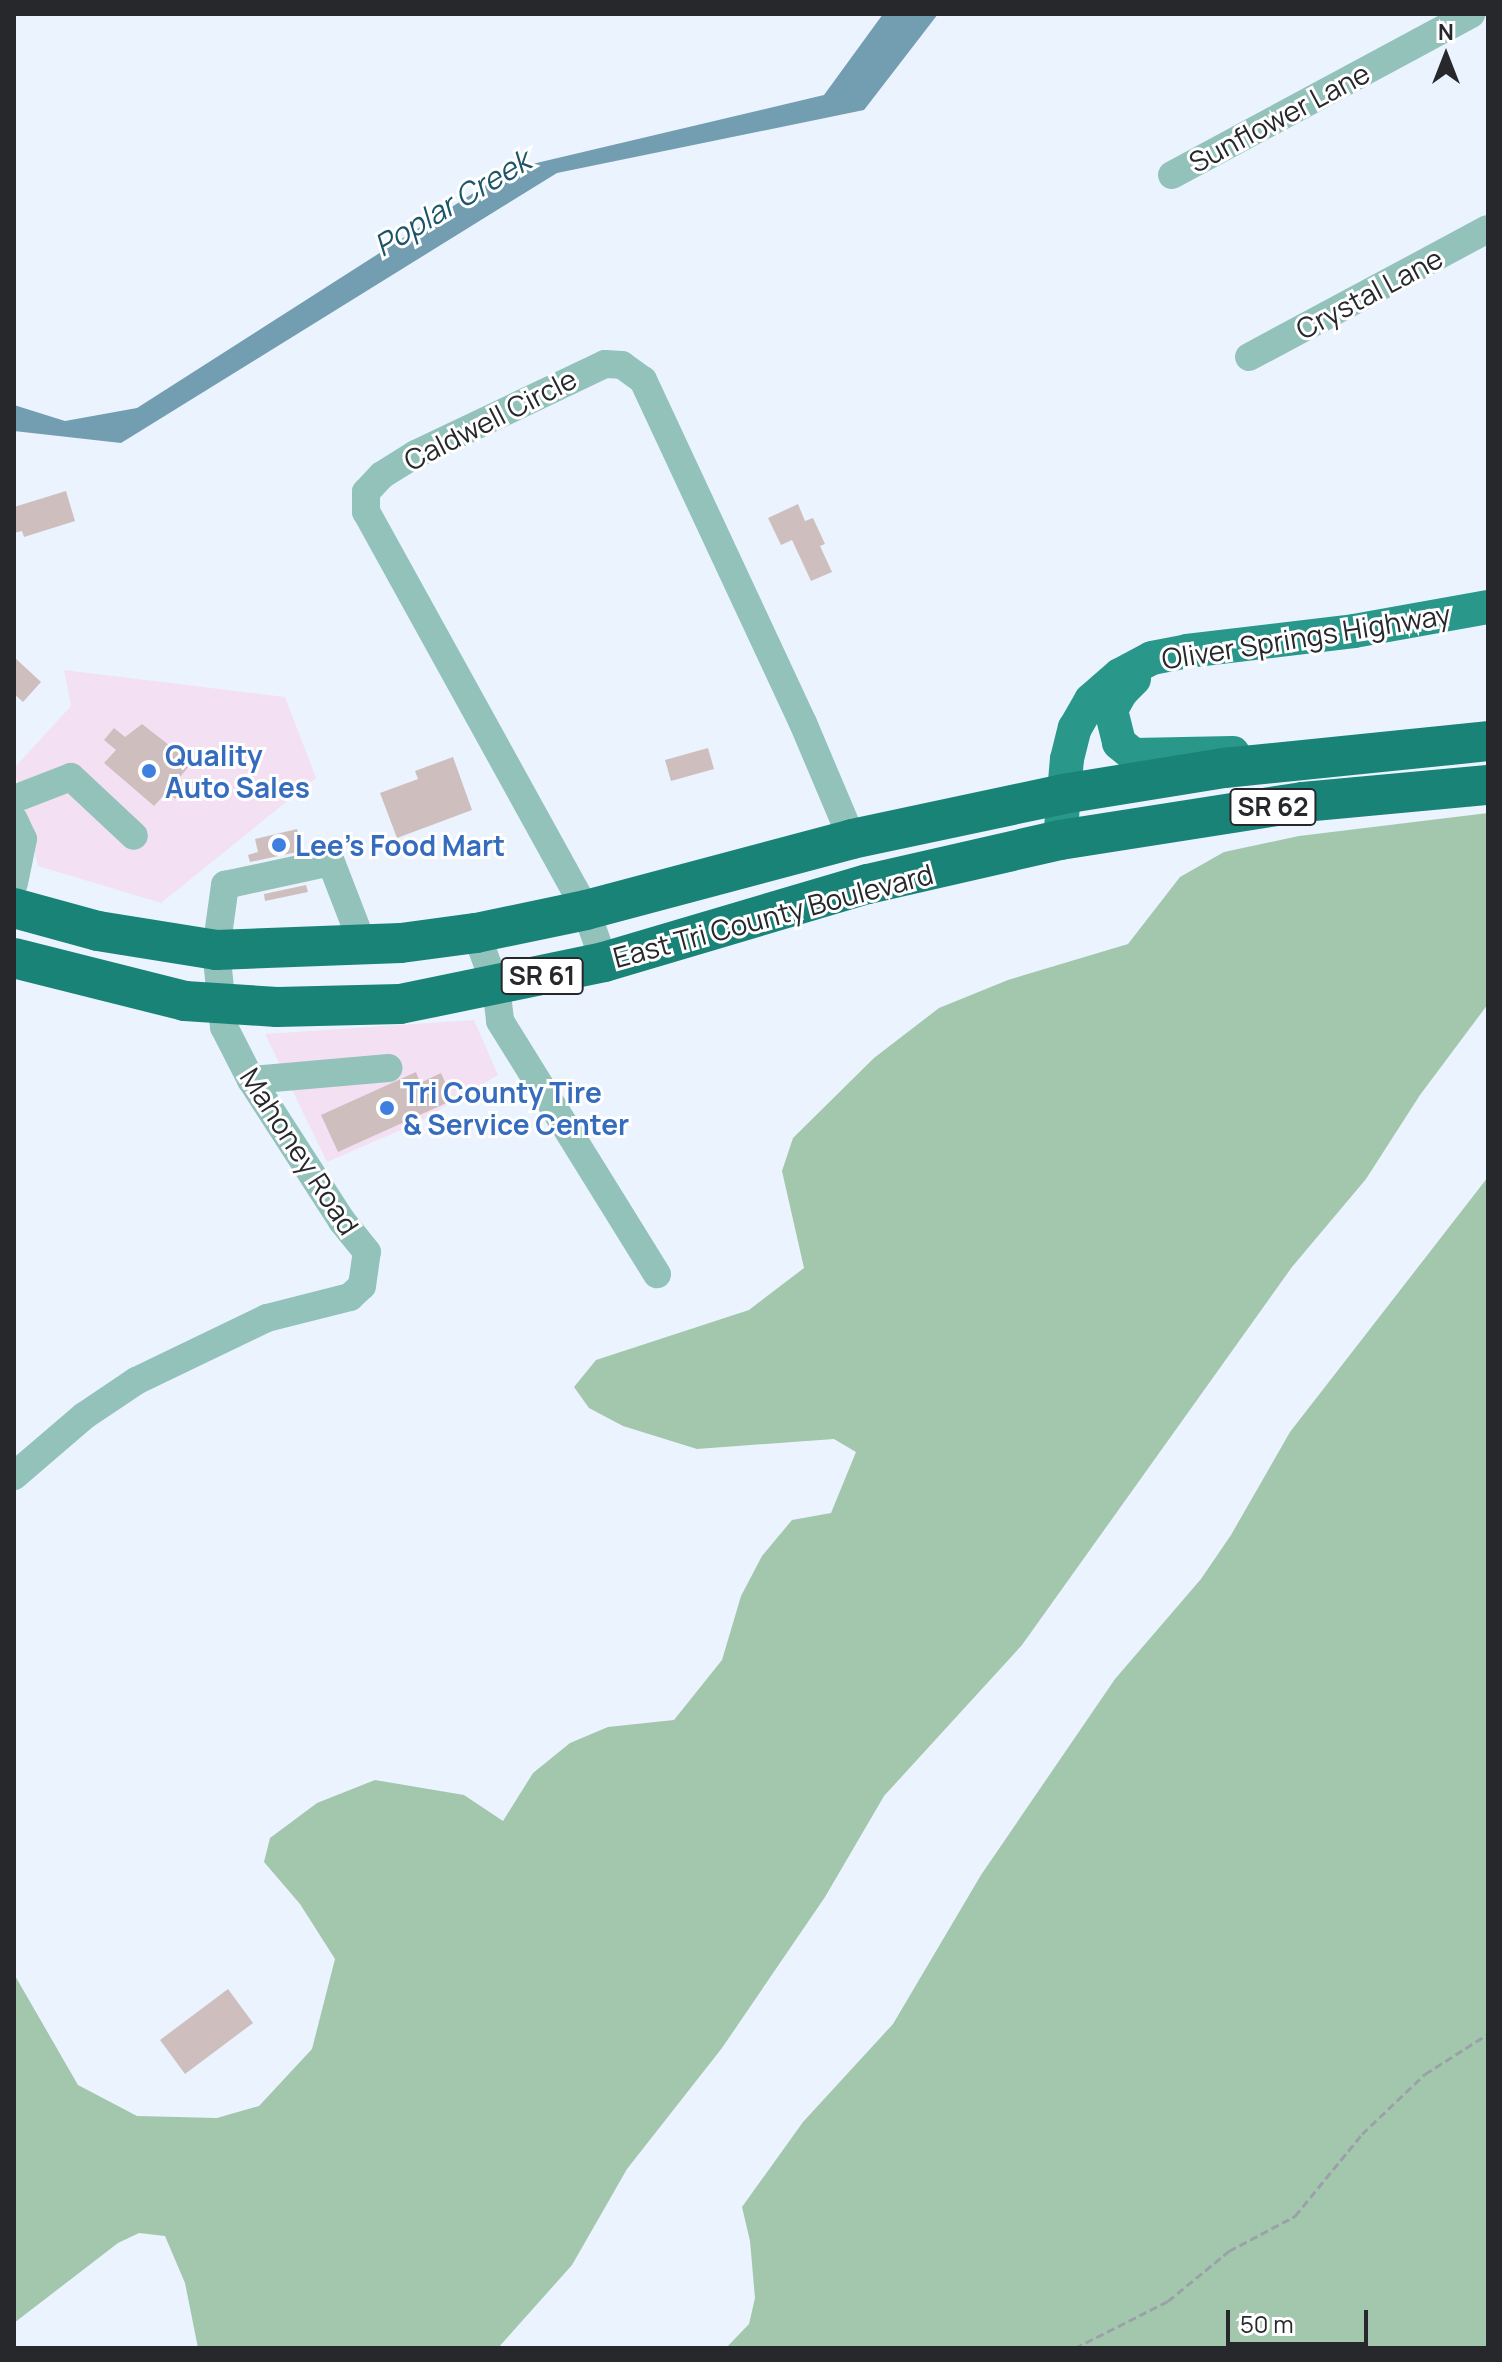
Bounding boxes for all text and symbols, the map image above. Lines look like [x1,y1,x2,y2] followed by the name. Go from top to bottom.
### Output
[1406,16,1486,96] north arrow
[1438,17,1454,47] text: N
[1183,55,1375,179] street label: Sunflower Lane
[367,142,537,264] water label: Poplar Creek
[1290,240,1448,346] street label: Crystal Lane
[398,361,582,477] street label: Caldwell Circle
[1159,597,1453,675] street label: Oliver Springs Highway
[165,738,310,804] place label: Quality Auto Sales
[140,762,158,780] marker: Quality Auto Sales
[1229,785,1317,829] road number: SR 62
[295,828,505,862] place label: Lee's Food Mart
[270,836,288,854] marker: Lee's Food Mart
[609,856,937,974] street label: East Tri County Boulevard
[500,954,584,998] road number: SR 61
[234,1061,366,1241] street label: Mahoney Road
[403,1075,629,1141] place label: Tri County Tire & Service Center
[378,1099,396,1117] marker: Tri County Tire & Service Center
[1230,2294,1372,2344] scale bar
[1240,2307,1294,2340] text: 50 m

